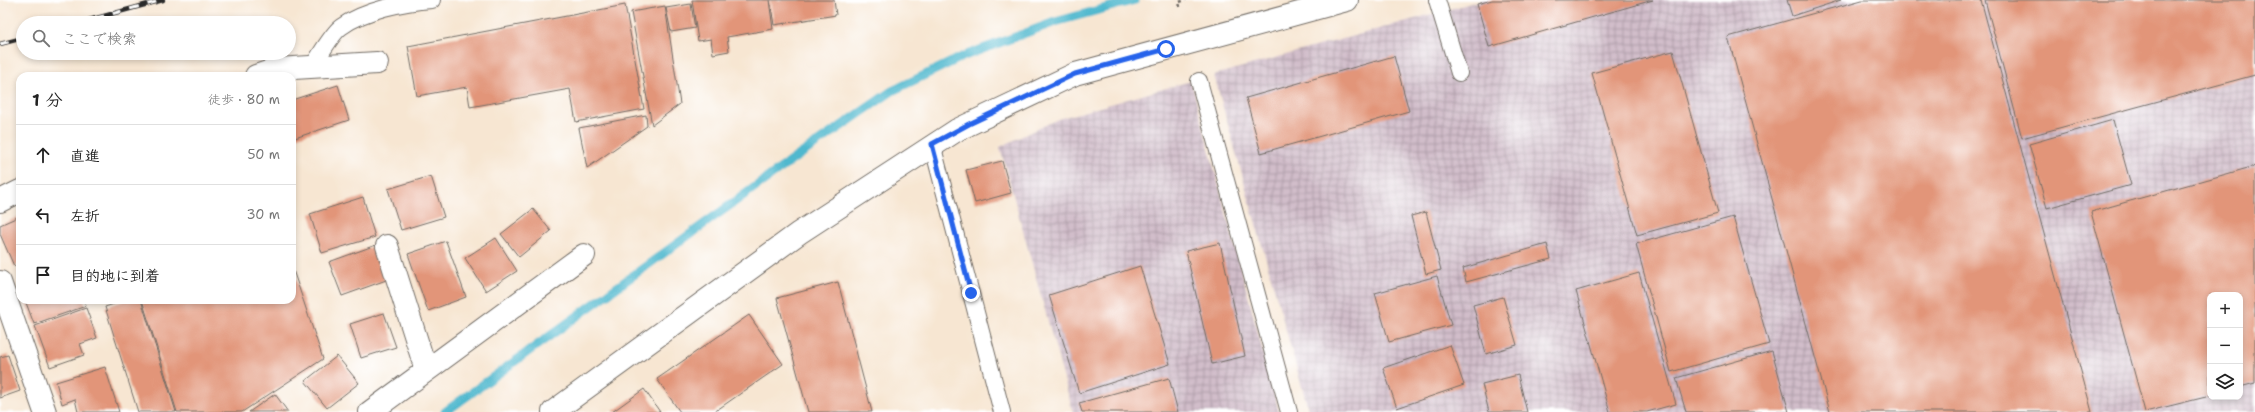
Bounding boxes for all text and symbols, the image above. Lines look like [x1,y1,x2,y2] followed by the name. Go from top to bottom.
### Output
[16,16,296,60] search box
[30,27,52,49] icon: search
[62,29,137,49] text: ここで検索
[1157,40,1175,58] route start
[32,89,63,111] text: 1 分
[208,91,280,108] text: 徒歩 · 80 m
[32,144,54,166] icon: ahead
[70,146,100,166] text: 直進
[247,146,280,163] text: 50 m
[32,204,54,226] icon: left
[70,206,100,226] text: 左折
[246,206,280,223] text: 30 m
[32,264,54,286] icon: arrive
[70,266,160,286] text: 目的地に到着
[962,284,980,302] route end
[2207,292,2243,400] map controls
[2207,292,2243,328] button: +
[2207,328,2243,364] button: −
[2207,364,2243,400] button: layers

